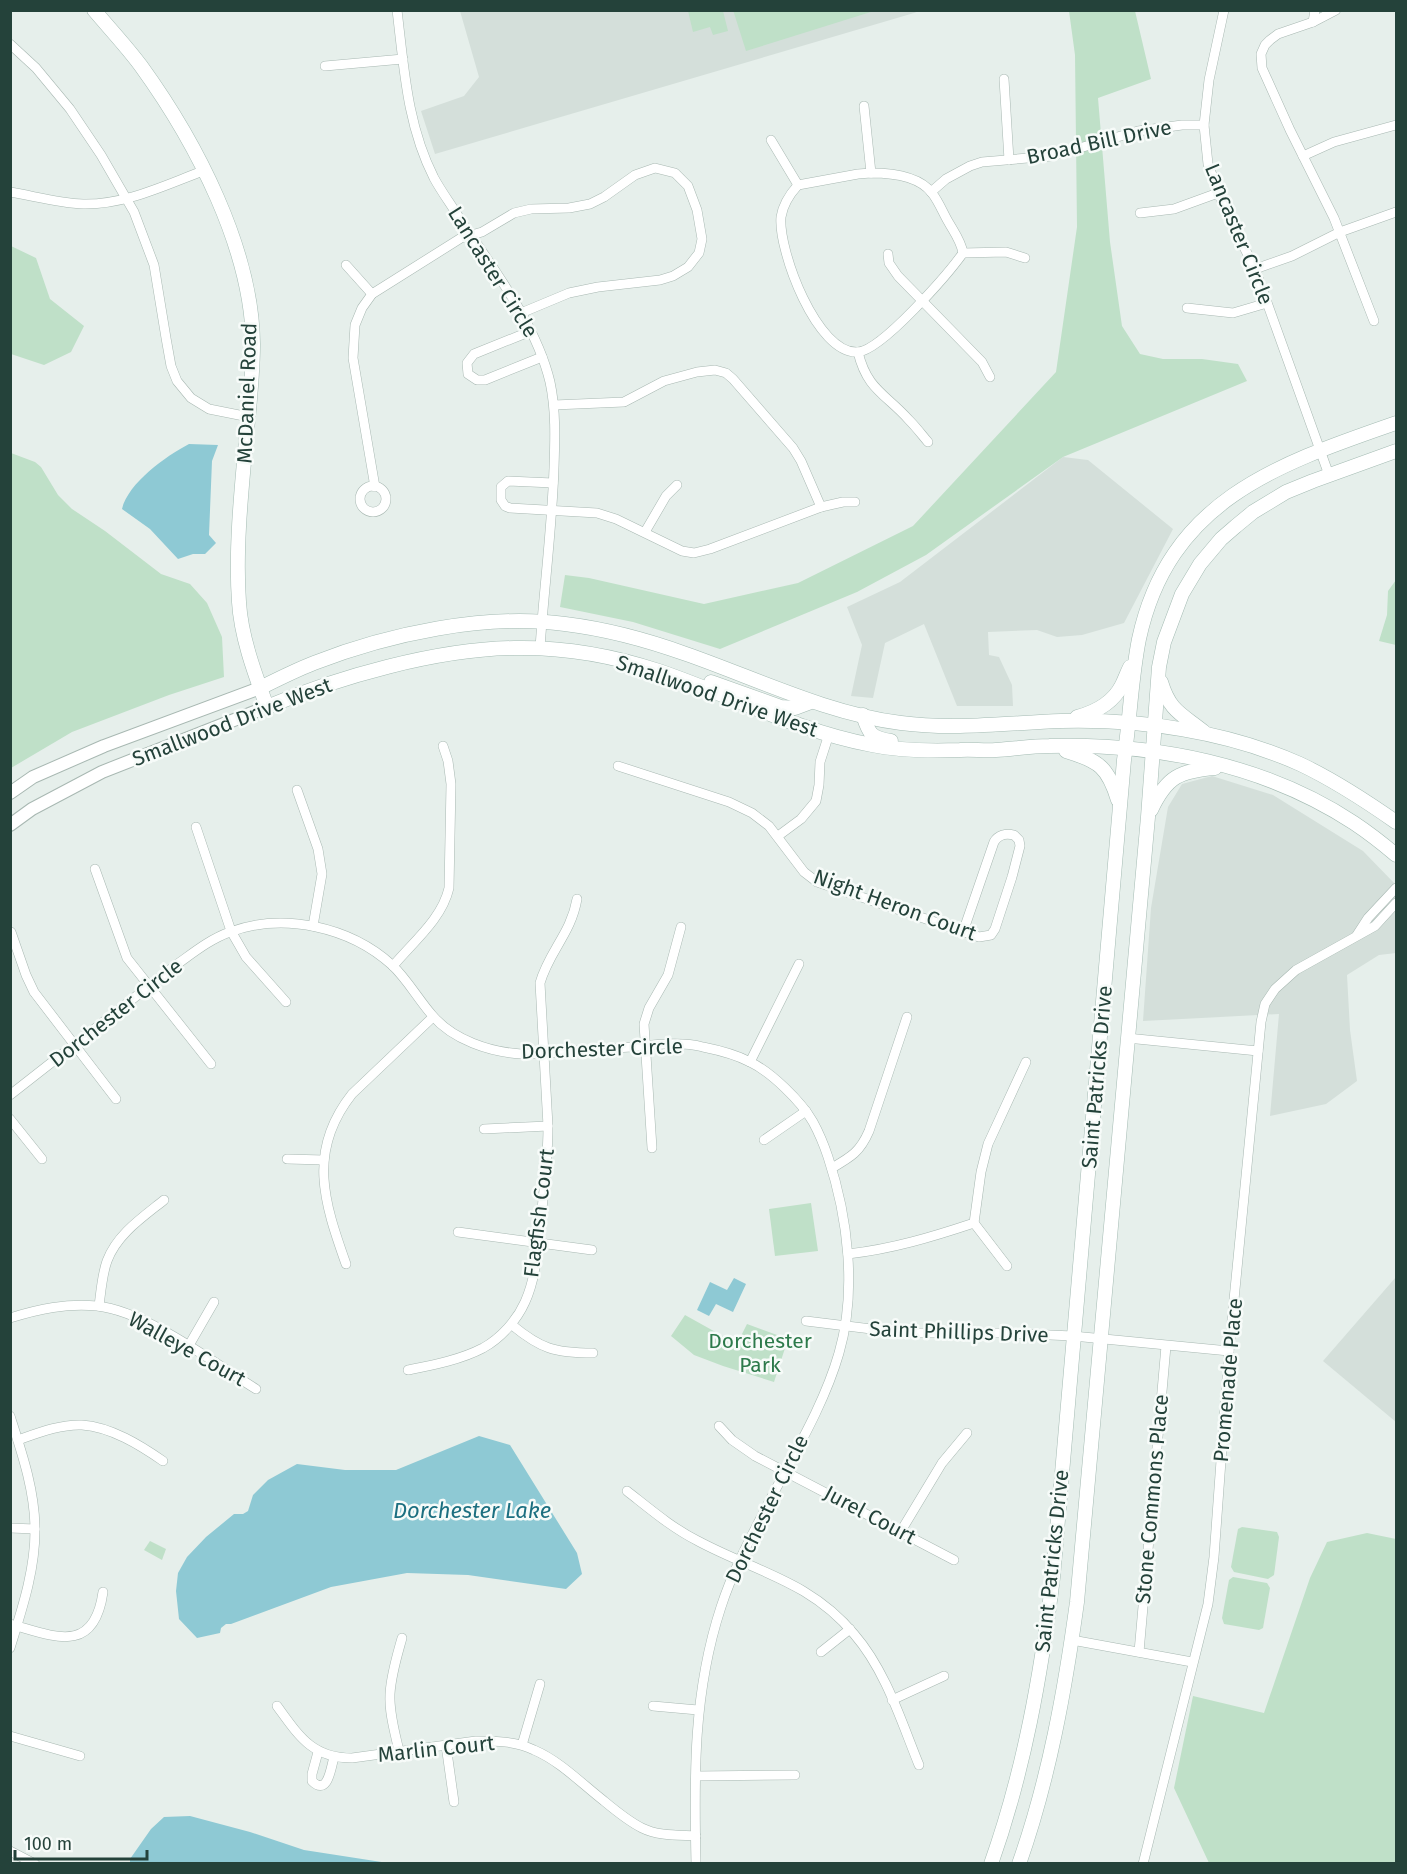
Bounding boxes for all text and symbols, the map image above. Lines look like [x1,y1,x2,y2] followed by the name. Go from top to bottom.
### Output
[1024,114,1174,170] street label: Broad Bill Drive
[1199,160,1279,308] street label: Lancaster Circle
[442,202,544,342] street label: Lancaster Circle
[232,322,262,464] street label: McDaniel Road
[613,649,822,743] street label: Smallwood Drive West
[129,672,336,772] street label: Smallwood Drive West
[810,863,980,947] street label: Night Heron Court
[44,953,188,1073] street label: Dorchester Circle
[1076,984,1118,1170] street label: Saint Patricks Drive
[521,1033,683,1065] street label: Dorchester Circle
[518,1147,560,1279] street label: Flagfish Court
[1208,1297,1248,1463] street label: Promenade Place
[124,1306,251,1392] street label: Walleye Court
[869,1316,1049,1348] street label: Saint Phillips Drive
[708,1328,812,1378] park label: Dorchester Park
[1130,1393,1174,1605] street label: Stone Commons Place
[720,1431,814,1587] street label: Dorchester Circle
[1029,1468,1075,1654] street label: Saint Patricks Drive
[819,1480,921,1550] street label: Jurel Court
[393,1497,551,1524] water label: Dorchester Lake
[376,1730,496,1768] street label: Marlin Court
[15,1823,147,1861] scale bar
[24,1833,72,1855] text: 100 m

